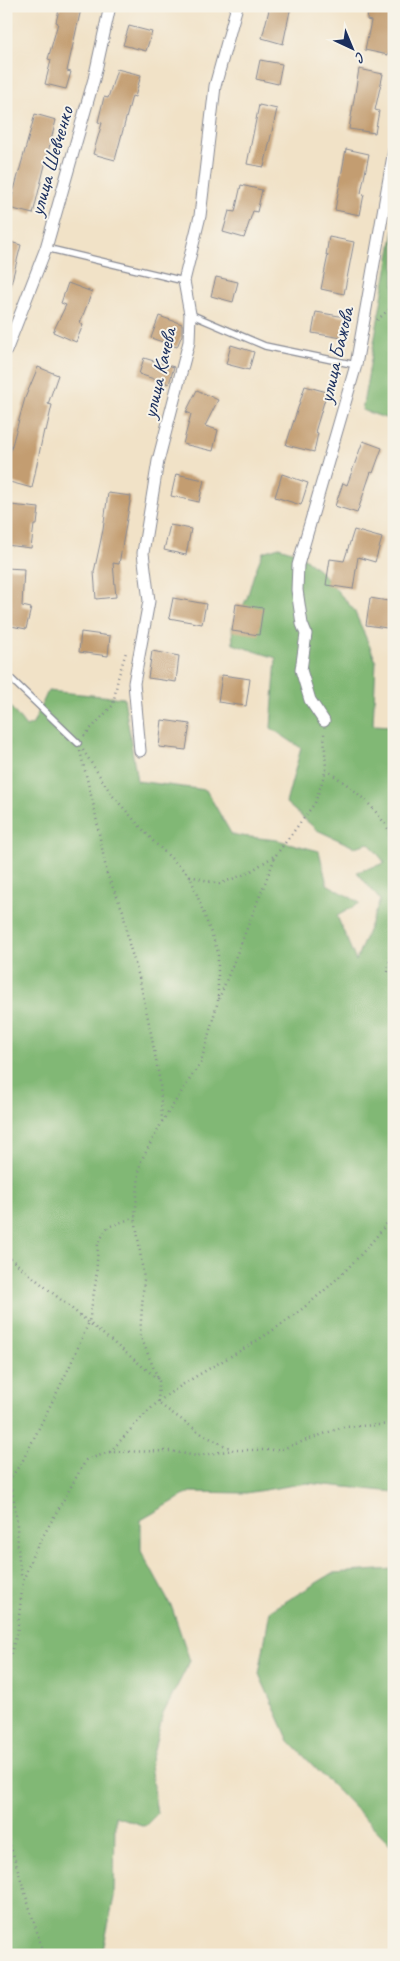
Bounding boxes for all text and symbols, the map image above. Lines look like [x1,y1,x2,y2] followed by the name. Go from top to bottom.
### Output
[328,22,378,72] north arrow
[351,48,369,67] text: С
[22,102,79,220] street label: улица Шевченко
[312,302,360,407] street label: улица Бажова
[135,323,183,423] street label: улица Качева

